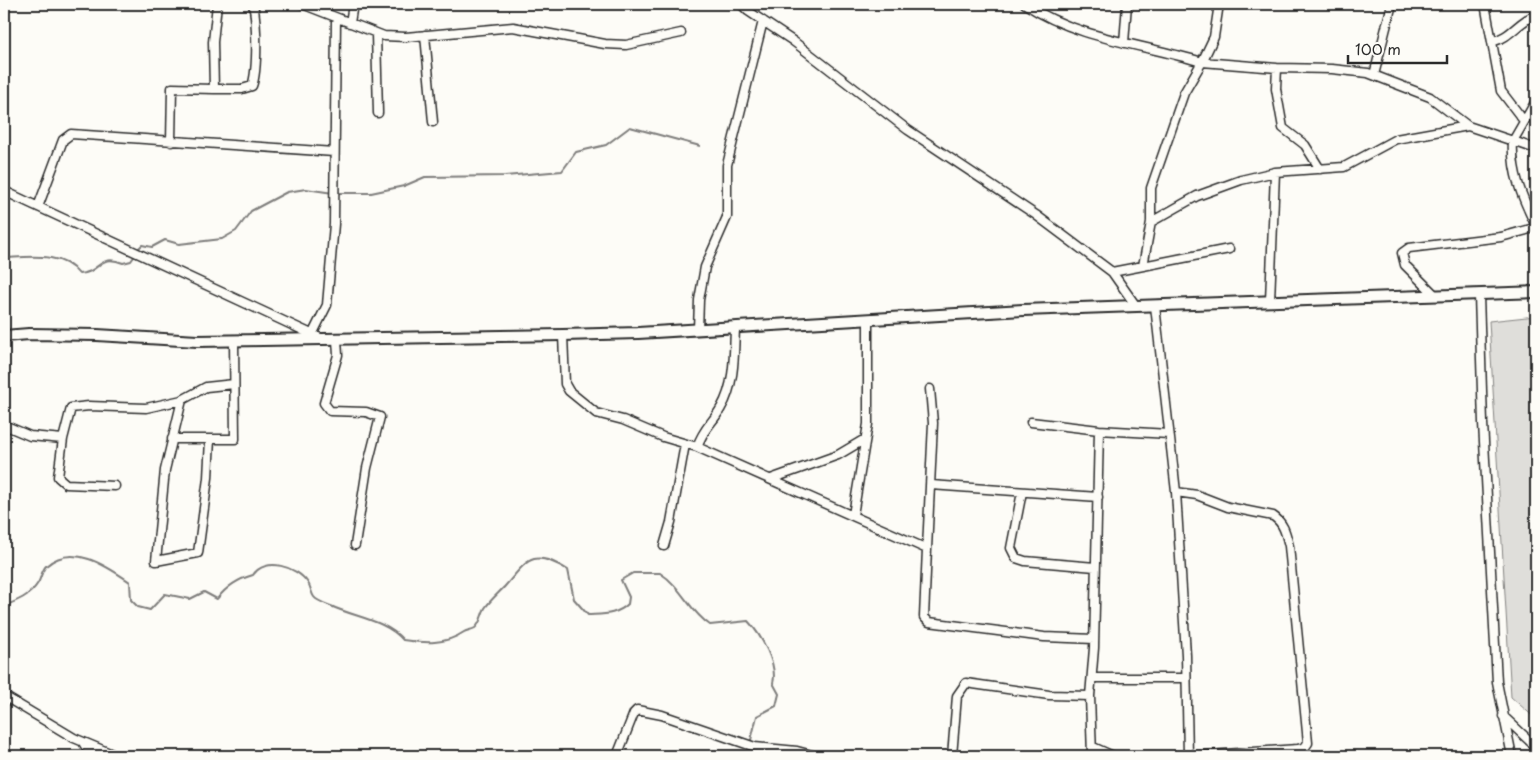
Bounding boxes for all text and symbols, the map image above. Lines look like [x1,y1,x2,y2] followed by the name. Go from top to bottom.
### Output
[1348,32,1446,64] scale bar
[1355,37,1401,60] text: 100 m

